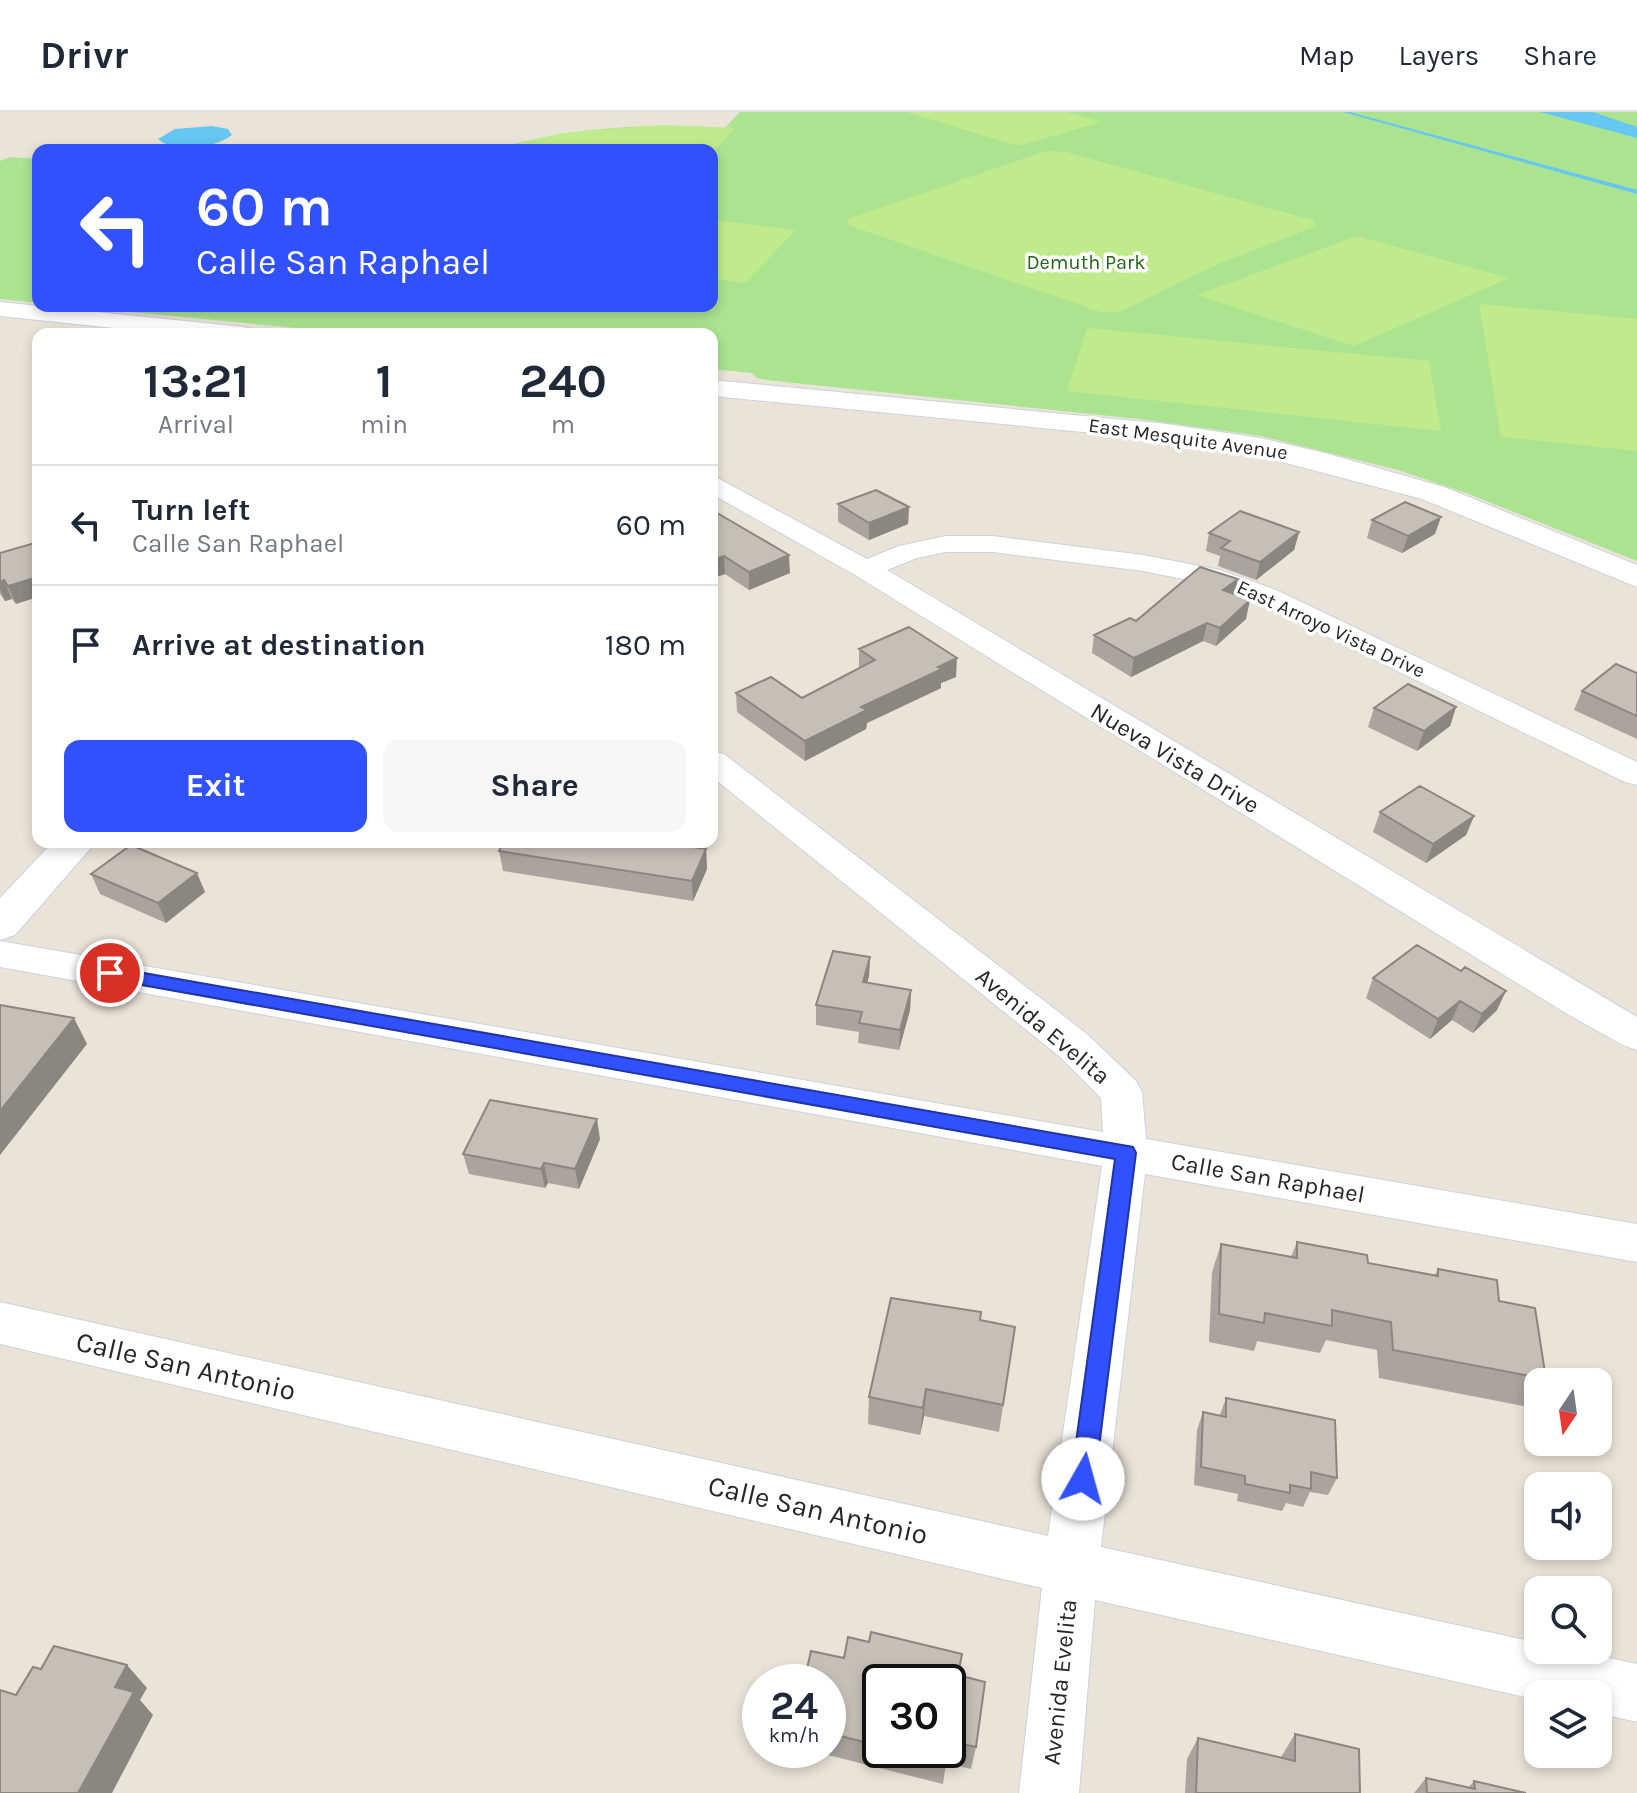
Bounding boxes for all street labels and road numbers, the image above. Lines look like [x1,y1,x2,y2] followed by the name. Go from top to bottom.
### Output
[1087,414,1289,464] street label: East Mesquite Avenue
[1233,575,1429,683] street label: East Arroyo Vista Drive
[1086,697,1264,819] street label: Nueva Vista Drive
[970,962,1116,1090] street label: Avenida Evelita
[1169,1147,1367,1209] street label: Calle San Raphael
[73,1325,299,1407] street label: Calle San Antonio
[705,1469,931,1551] street label: Calle San Antonio
[1037,1598,1083,1766] street label: Avenida Evelita

